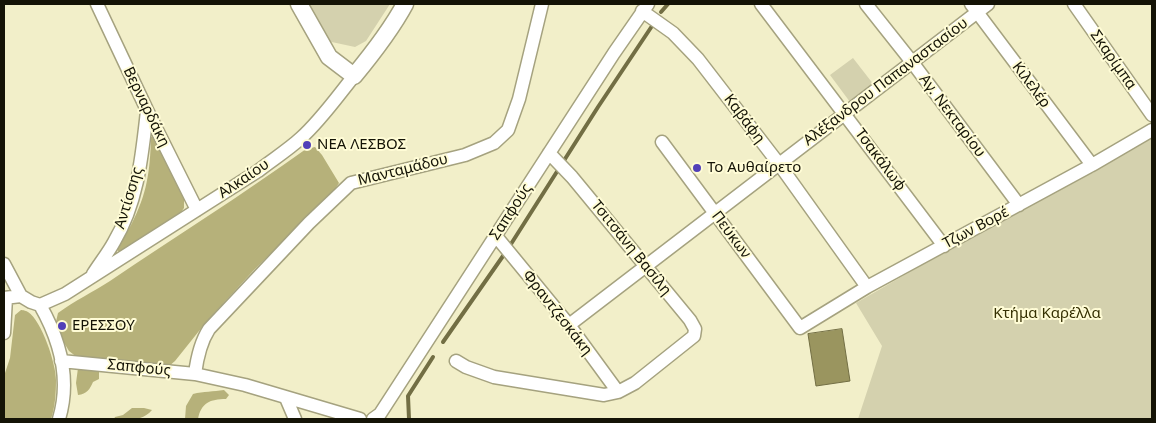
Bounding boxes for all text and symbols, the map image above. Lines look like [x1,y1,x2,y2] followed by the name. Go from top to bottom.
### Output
[800,14,972,150] street label: Αλέξανδρου Παπαναστασίου
[1086,27,1140,93] street label: Σκαρίμπα
[1008,58,1054,112] street label: Κιλελέρ
[119,64,173,150] street label: Βερναρδάκη
[915,71,989,161] street label: Αγ. Νεκταρίου
[720,91,768,147] street label: Καβάφη
[851,125,909,195] street label: Τσακάλωφ
[317,136,406,154] place label: ΝΕΑ ΛΕΣΒΟΣ
[301,139,313,151] marker: ΝΕΑ ΛΕΣΒΟΣ
[356,150,450,190] street label: Μανταμάδου
[215,155,273,203] street label: Αλκαίου
[707,159,801,177] place label: Το Αυθαίρετο
[691,162,703,174] marker: Το Αυθαίρετο
[111,165,147,231] street label: Αντίσσης
[486,180,536,244] street label: Σαπφούς
[587,197,675,299] street label: Τσιτσάνη Βασίλη
[940,203,1012,253] street label: Τζων Βορέ
[707,208,755,262] street label: Πεύκων
[518,267,596,359] street label: Φραντζεσκάκη
[993,305,1101,323] park label: Κτήμα Καρέλλα
[72,317,135,335] place label: ΕΡΕΣΣΟΥ
[56,320,68,332] marker: ΕΡΕΣΣΟΥ
[106,356,172,380] street label: Σαπφούς

